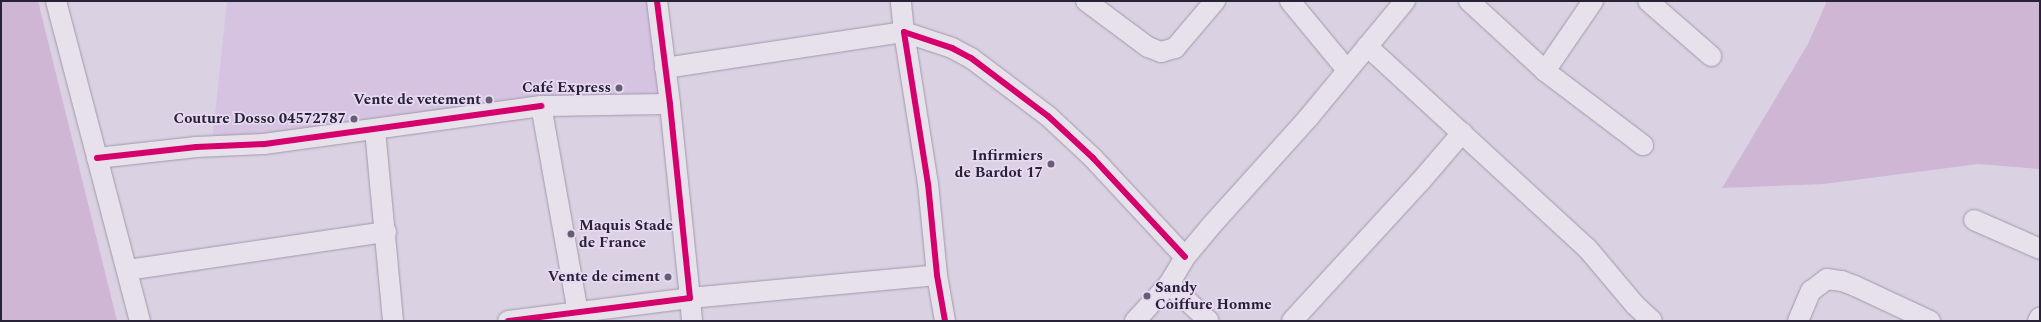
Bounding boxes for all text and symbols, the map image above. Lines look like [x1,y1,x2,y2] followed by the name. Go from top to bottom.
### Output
[522,79,611,97] place label: Café Express
[614,83,624,93] marker: Café Express
[353,91,481,109] place label: Vente de vetement
[484,95,494,105] marker: Vente de vetement
[174,110,346,128] place label: Couture Dosso 04572787
[349,114,359,124] marker: Couture Dosso 04572787
[955,146,1043,181] place label: Infirmiers de Bardot 17
[1046,159,1056,169] marker: Infirmiers de Bardot 17
[579,216,673,251] place label: Maquis Stade de France
[566,229,576,239] marker: Maquis Stade de France
[548,268,660,286] place label: Vente de ciment
[663,272,673,282] marker: Vente de ciment
[1155,278,1272,313] place label: Sandy Coiffure Homme
[1142,291,1152,301] marker: Sandy Coiffure Homme

